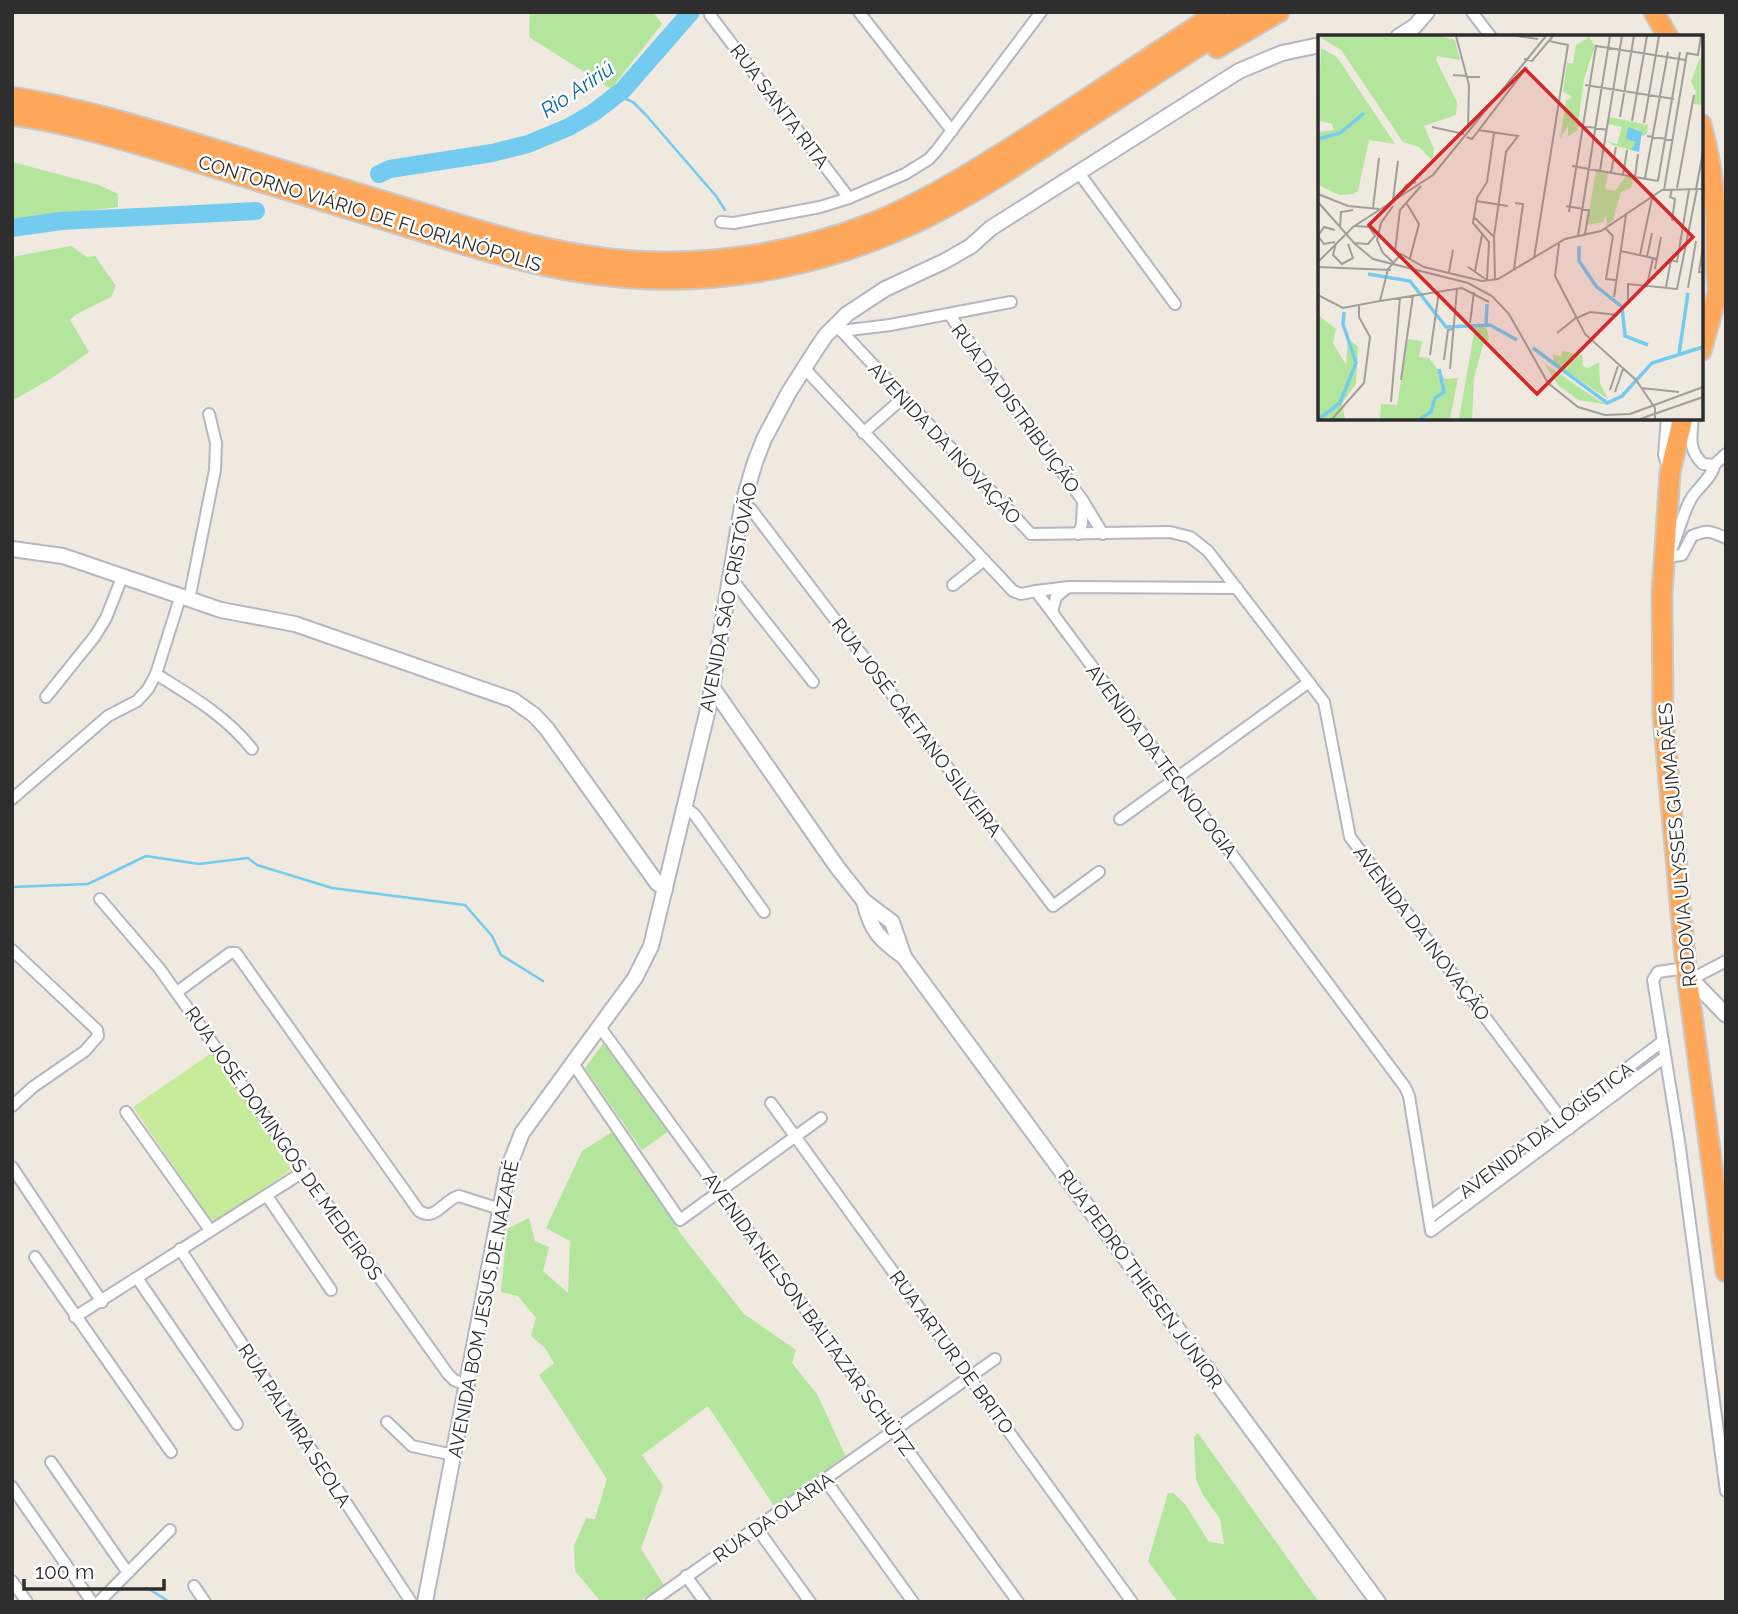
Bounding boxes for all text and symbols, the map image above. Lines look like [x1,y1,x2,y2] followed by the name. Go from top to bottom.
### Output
[1318,35,1703,420] inset map
[726,40,834,173] street label: RUA SANTA RITA
[536,55,619,123] water label: Rio Aririú
[196,150,544,276] street label: CONTORNO VIÁRIO DE FLORIANÓPOLIS
[947,319,1085,497] street label: RUA DA DISTRIBUIÇÃO
[864,358,1026,528] street label: AVENIDA DA INOVAÇÃO
[695,480,761,714] street label: AVENIDA SÃO CRISTÓVÃO
[828,613,1007,841] street label: RUA JOSÉ CAETANO SILVEIRA
[1082,660,1242,862] street label: AVENIDA DA TECNOLOGIA
[1654,702,1700,988] street label: RODOVIA ULYSSES GUIMARÃES
[1349,841,1495,1025] street label: AVENIDA DA INOVAÇÃO
[181,1002,387,1284] street label: RUA JOSÉ DOMINGOS DE MEDEIROS
[1454,1057,1638,1203] street label: AVENIDA DA LOGÍSTICA
[443,1158,523,1460] street label: AVENIDA BOM JESUS DE NAZARÉ
[1054,1165,1228,1393] street label: RUA PEDRO THIESEN JÚNIOR
[699,1168,919,1460] street label: AVENIDA NELSON BALTAZAR SCHÜTZ
[885,1266,1019,1438] street label: RUA ARTUR DE BRITO
[234,1339,356,1511] street label: RUA PALMIRA SEOLA
[709,1467,837,1567] street label: RUA DA OLARIA
[24,1548,164,1592] scale bar
[35,1559,94,1584] text: 100 m

